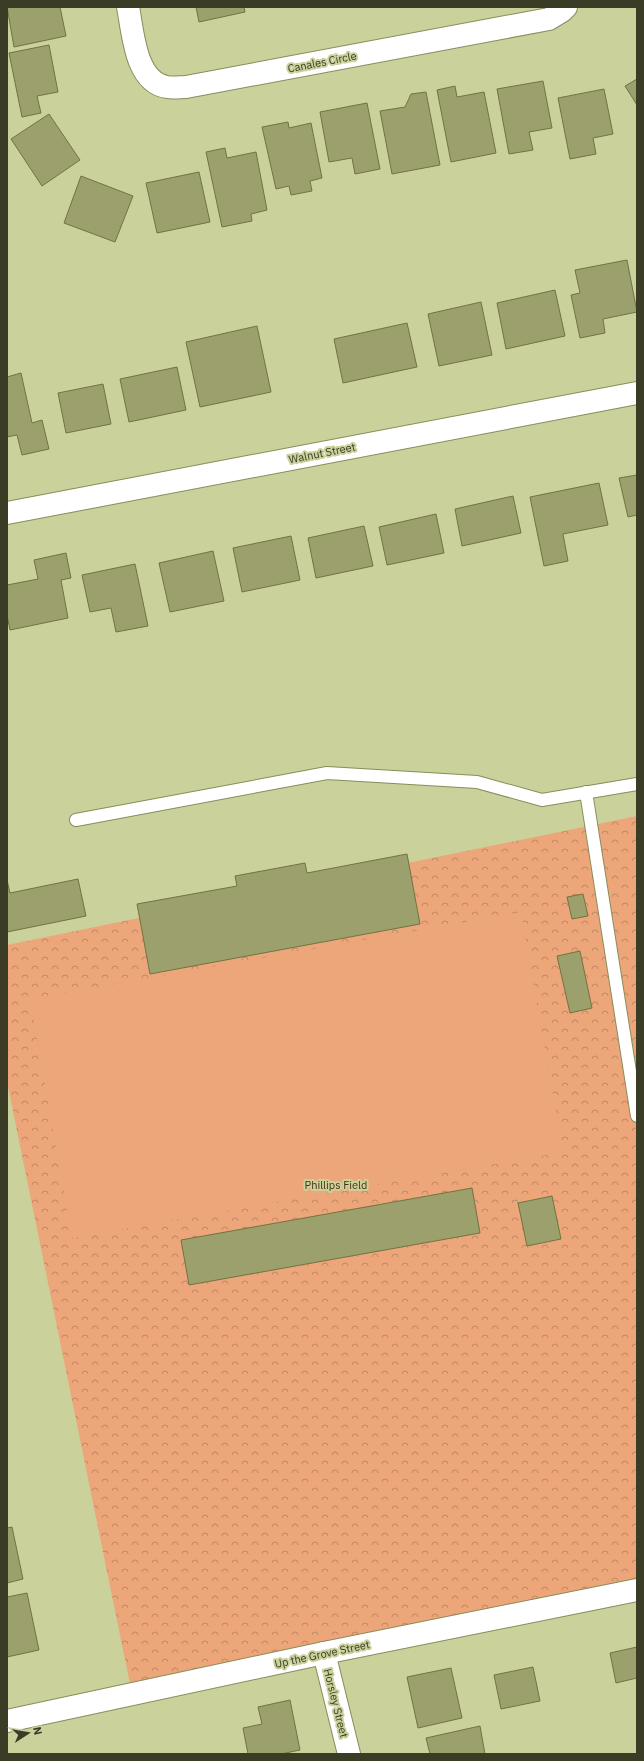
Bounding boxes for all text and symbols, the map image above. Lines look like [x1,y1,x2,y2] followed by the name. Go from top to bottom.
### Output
[286,48,358,76] street label: Canales Circle
[287,440,357,466] street label: Walnut Street
[305,1178,368,1192] park label: Phillips Field
[273,1637,371,1671] street label: Up the Grove Street
[321,1667,351,1739] street label: Horsley Street
[8,1713,48,1753] north arrow
[30,1726,45,1736] text: N

